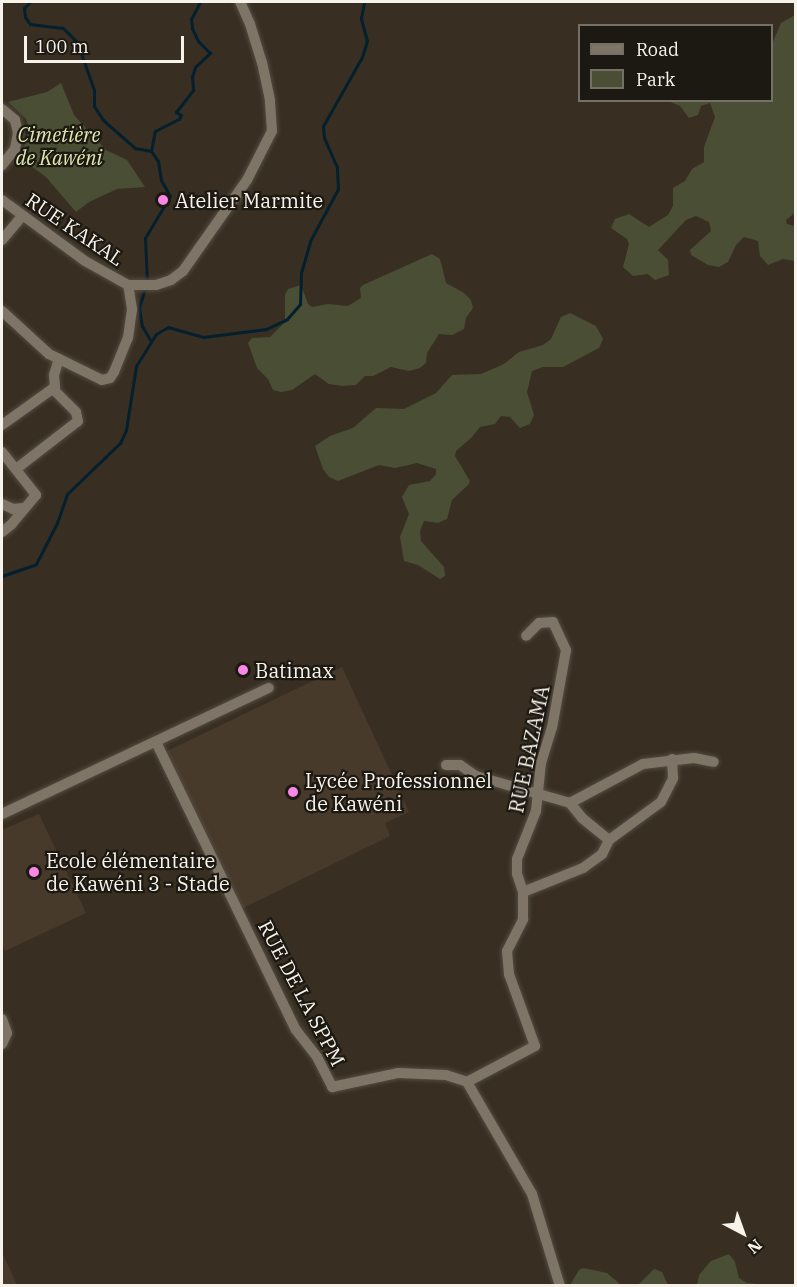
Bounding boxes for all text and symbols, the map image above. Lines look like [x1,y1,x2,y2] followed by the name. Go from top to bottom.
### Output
[27,24,188,62] scale bar
[578,24,773,102] legend
[35,35,89,58] text: 100 m
[636,38,679,61] text: Road
[636,68,675,91] text: Park
[15,123,103,170] park label: Cimetière de Kawéni
[21,187,129,271] street label: RUE KAKAL
[175,188,323,212] place label: Atelier Marmite
[156,193,170,207] marker: Atelier Marmite
[255,658,334,682] place label: Batimax
[236,663,250,677] marker: Batimax
[504,683,554,815] street label: RUE BAZAMA
[305,768,492,815] place label: Lycée Professionnel de Kawéni
[286,785,300,799] marker: Lycée Professionnel de Kawéni
[46,849,230,896] place label: Ecole élémentaire de Kawéni 3 - Stade
[27,865,41,879] marker: Ecole élémentaire de Kawéni 3 - Stade
[253,916,351,1070] street label: RUE DE LA SPPM
[713,1203,773,1263] north arrow
[743,1235,766,1258] text: N

